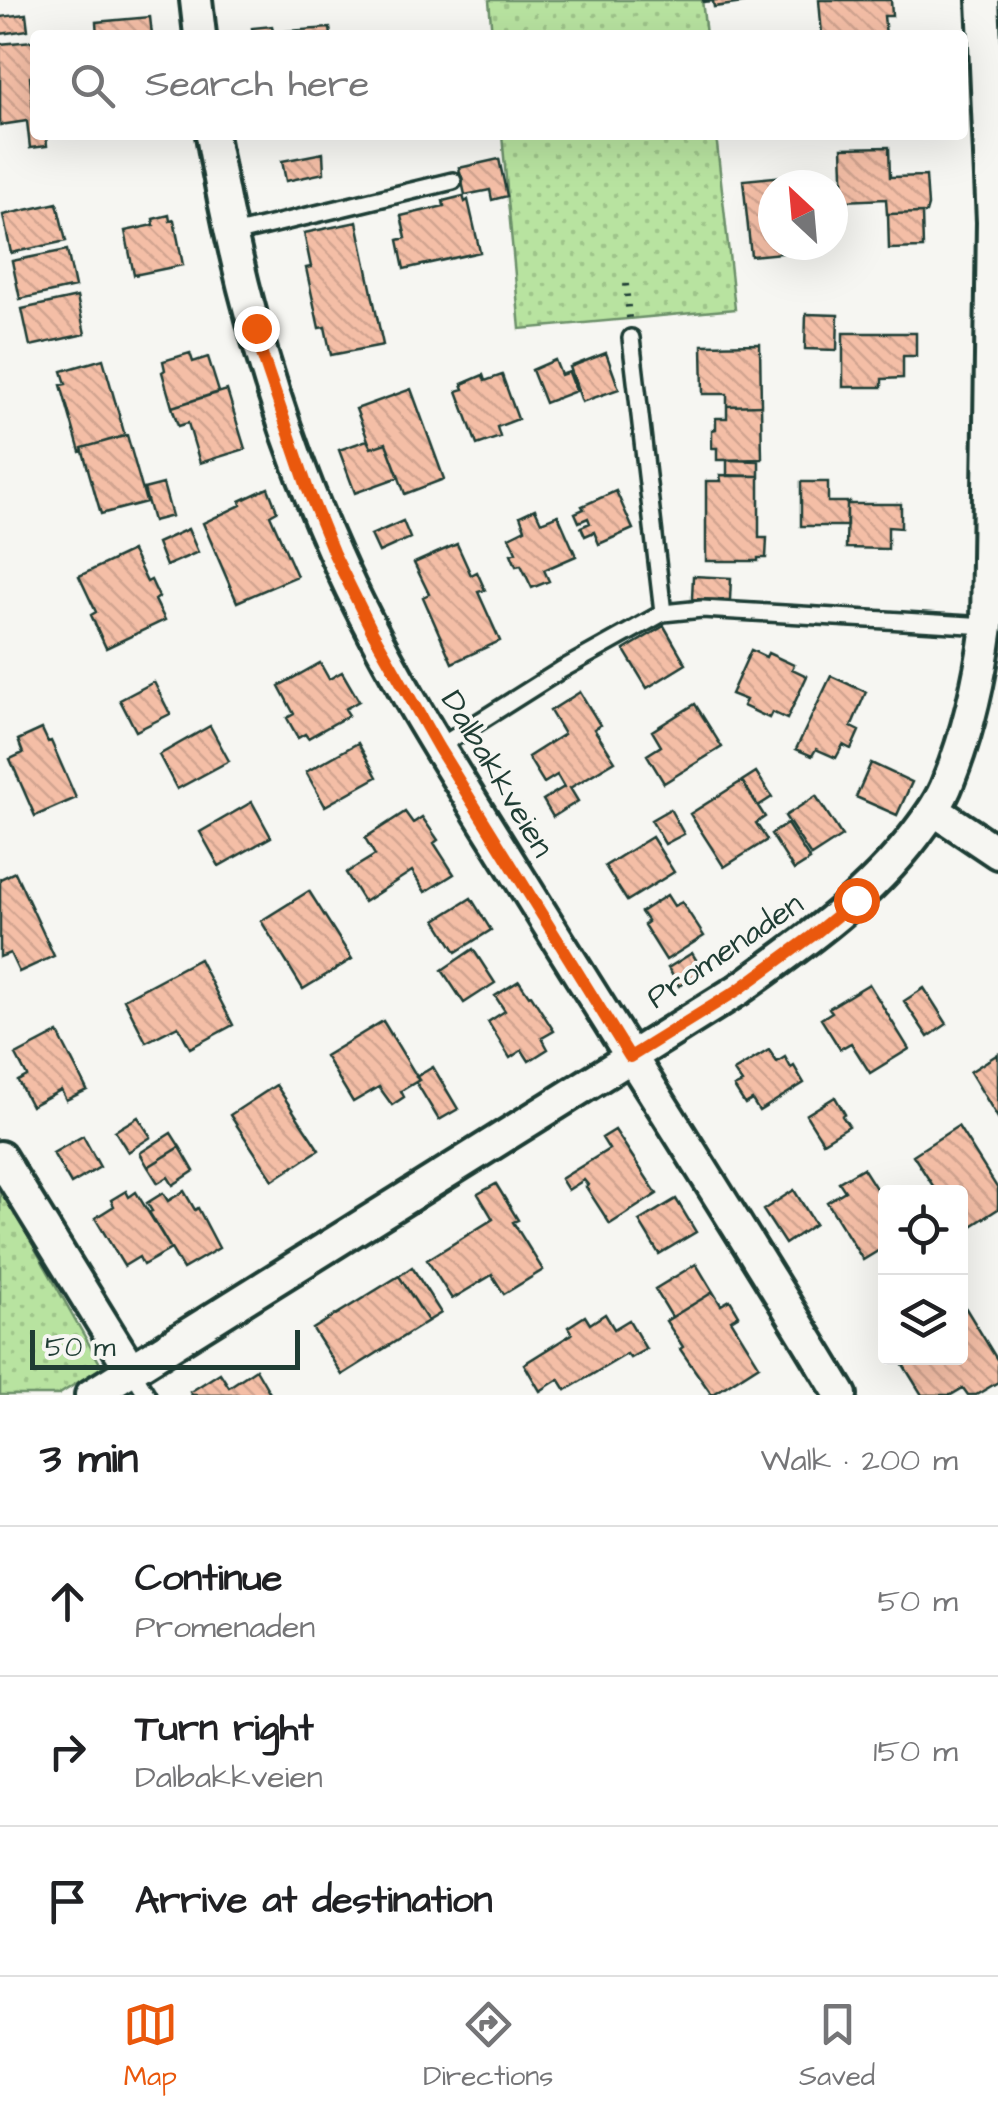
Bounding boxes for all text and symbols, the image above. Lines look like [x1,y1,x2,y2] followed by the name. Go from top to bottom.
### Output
[30,30,968,140] search box
[65,58,120,113] icon: search
[145,59,369,111] text: Search here
[758,170,848,260] north arrow
[234,306,280,352] route end
[429,682,565,866] street label: Dalbakkveien
[834,878,880,924] route start
[638,882,812,1020] street label: Promenaden
[878,1185,968,1365] map controls
[878,1185,968,1275] button: locate
[878,1275,968,1365] button: layers
[30,1325,300,1370] scale bar
[45,1328,116,1367] text: 50 m
[40,1431,138,1489] text: 3 min
[760,1438,958,1483] text: Walk · 200 m
[135,1553,282,1605] text: Continue
[40,1574,95,1629] icon: ahead
[877,1579,958,1624] text: 50 m
[135,1605,315,1650] text: Promenaden
[135,1703,314,1755] text: Turn right
[40,1724,95,1779] icon: right
[873,1729,958,1774] text: 150 m
[135,1755,323,1800] text: Dalbakkveien
[40,1874,95,1929] icon: arrive
[135,1875,492,1927] text: Arrive at destination
[123,1997,178,2096] tab: Map
[423,1997,553,2096] tab: Directions
[799,1997,875,2096] tab: Saved

